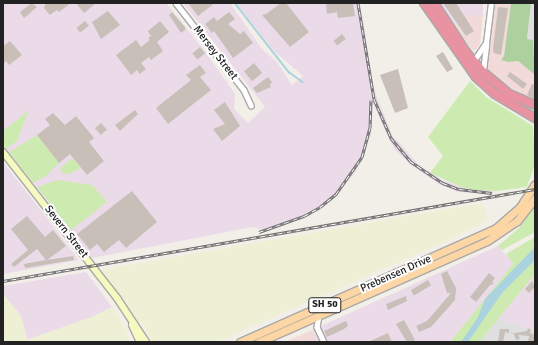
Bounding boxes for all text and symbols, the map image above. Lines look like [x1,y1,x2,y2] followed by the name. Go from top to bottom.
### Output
[190,23,240,83] street label: Mersey Street
[41,203,91,261] street label: Severn Street
[359,253,433,295] street label: Prebensen Drive
[308,297,342,313] road number: SH 50

